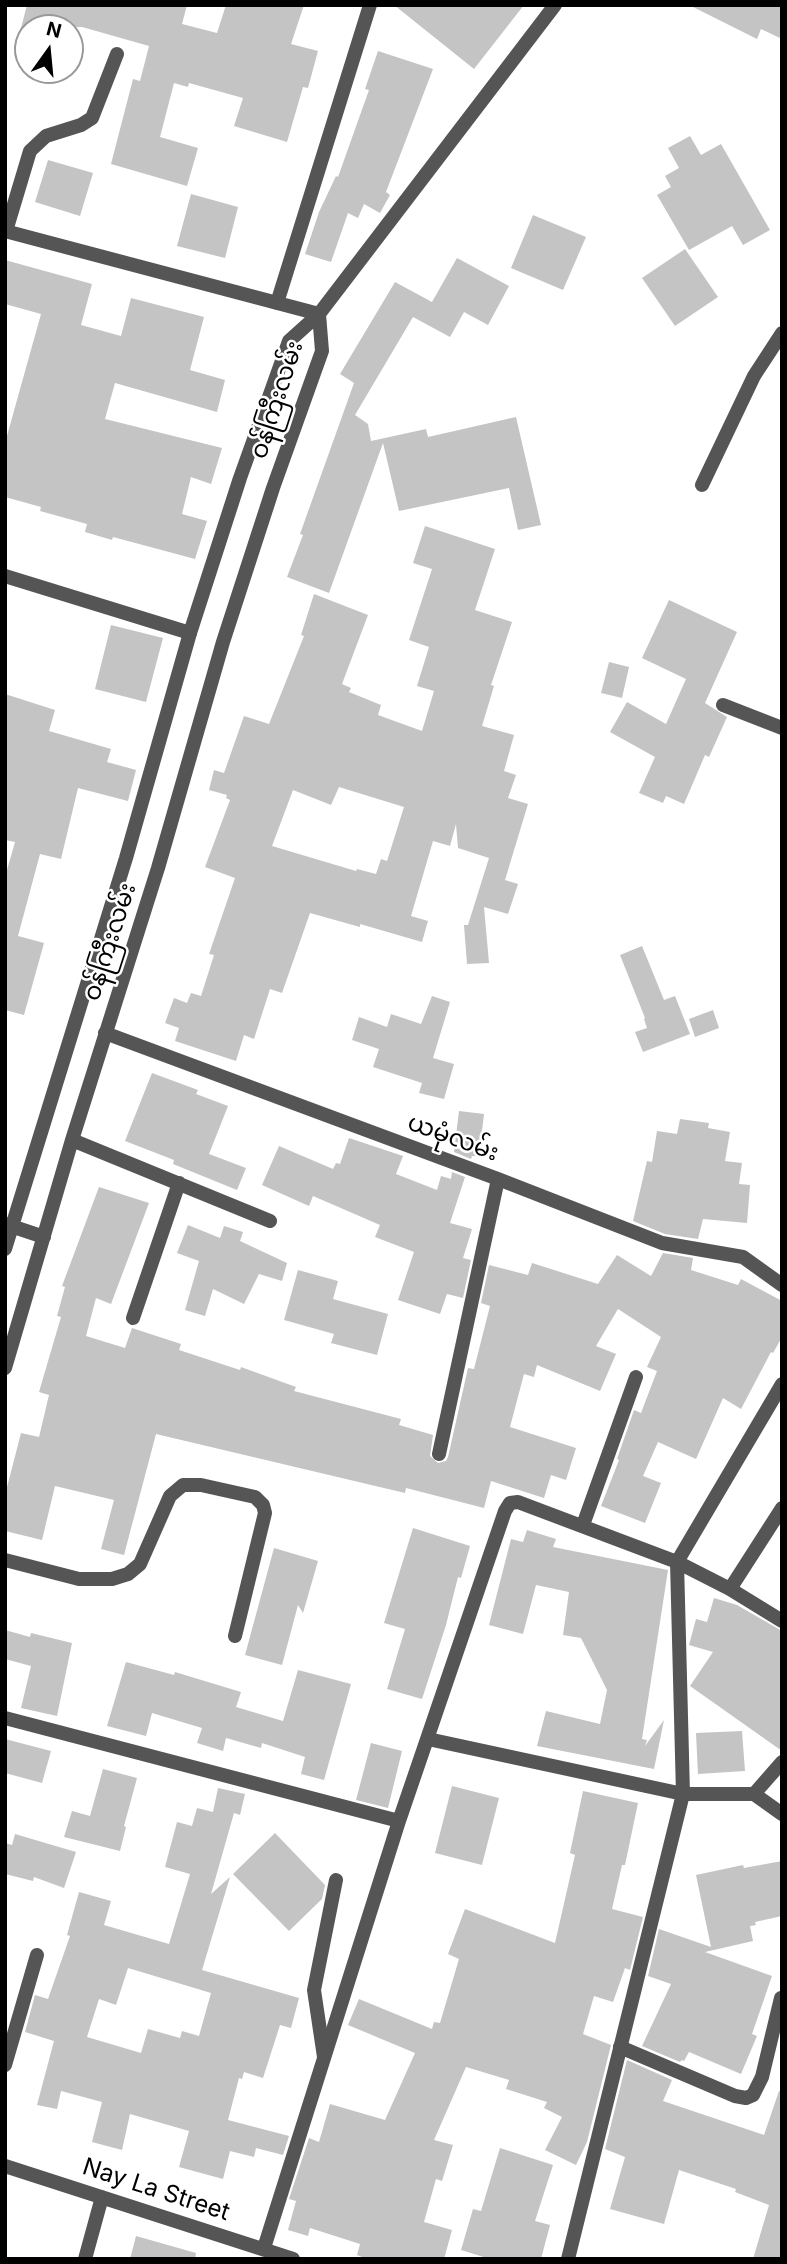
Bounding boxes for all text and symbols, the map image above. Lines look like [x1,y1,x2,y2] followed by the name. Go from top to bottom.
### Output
[14,14,84,84] north arrow
[44,17,64,43] text: N
[244,337,310,463] street label: ဝန်ကြီးလမ်း
[77,879,143,1005] street label: ဝန်ကြီးလမ်း
[404,1108,502,1168] street label: ယမုံလမ်း
[79,2153,233,2227] street label: Nay La Street

